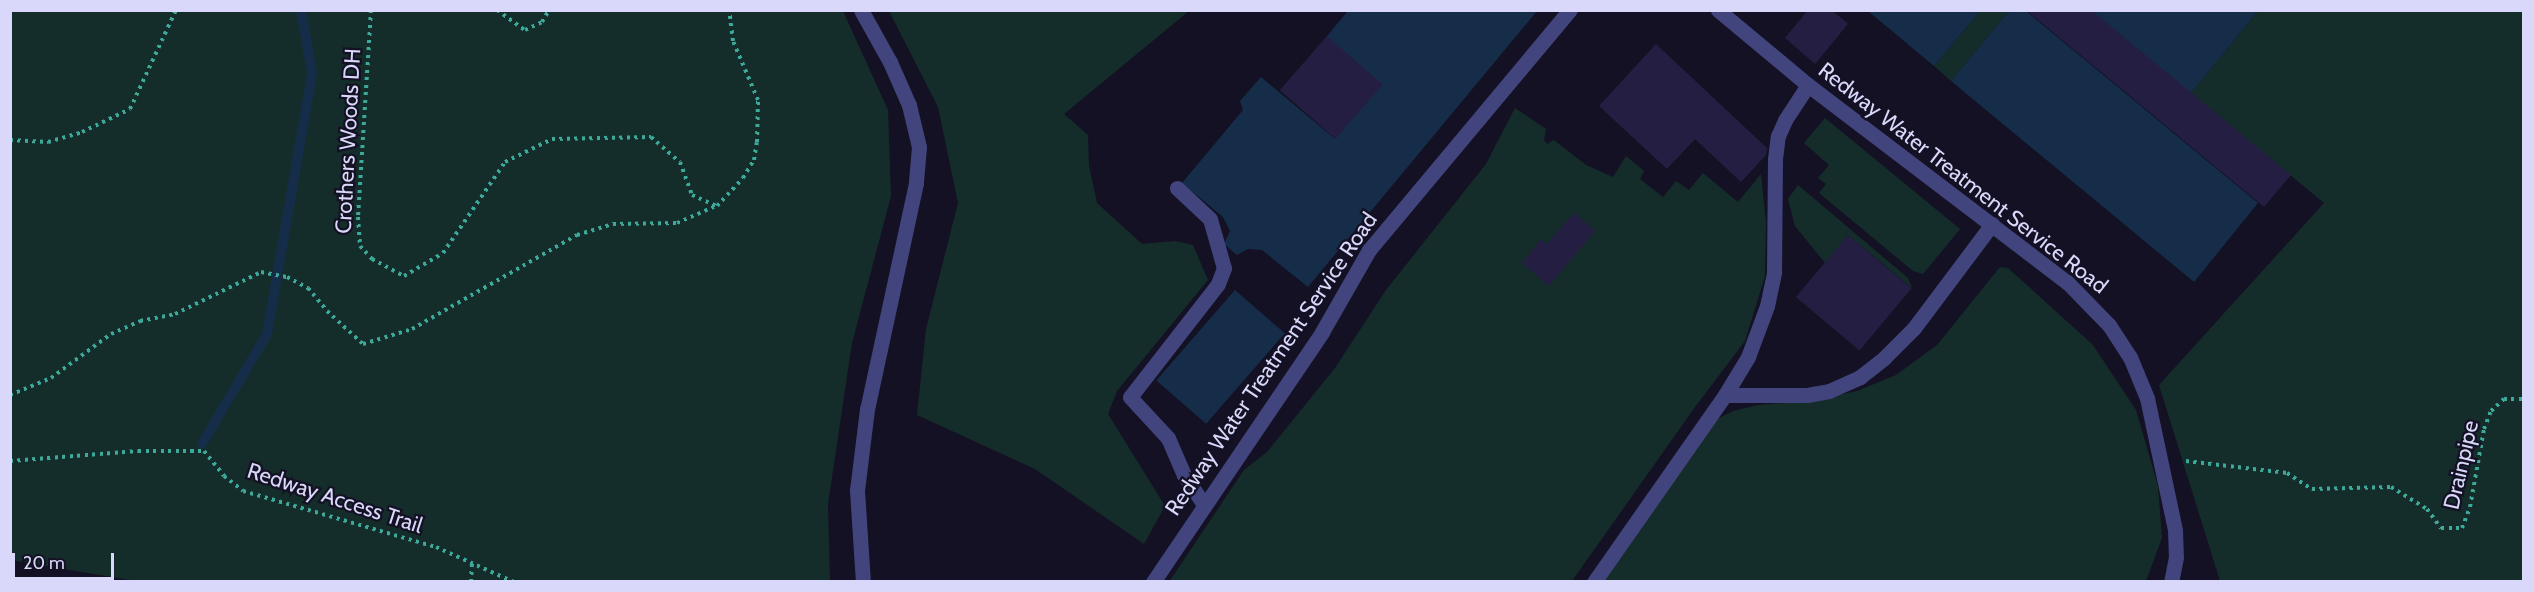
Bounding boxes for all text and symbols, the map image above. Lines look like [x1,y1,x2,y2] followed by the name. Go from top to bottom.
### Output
[330,48,366,234] street label: Crothers Woods DH
[1813,57,2113,299] street label: Redway Water Treatment Service Road
[1159,207,1383,521] street label: Redway Water Treatment Service Road
[2438,418,2484,512] street label: Drainpipe
[244,457,426,539] street label: Redway Access Trail
[15,541,117,579] scale bar
[23,552,65,574] text: 20 m

